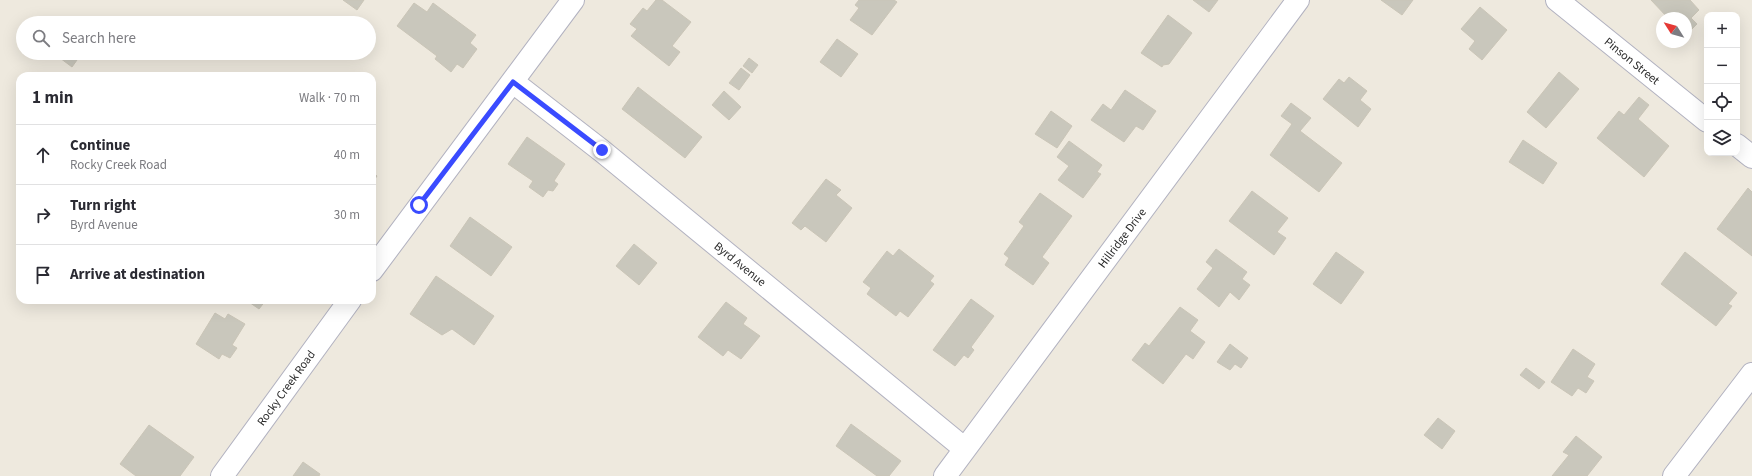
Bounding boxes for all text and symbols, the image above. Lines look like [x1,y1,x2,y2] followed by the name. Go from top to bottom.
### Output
[1656,12,1692,48] north arrow
[1704,12,1740,156] map controls
[1704,12,1740,48] button: +
[16,16,376,60] search box
[30,27,52,49] icon: search
[62,28,136,49] text: Search here
[1600,34,1663,89] street label: Pinson Street
[1704,48,1740,84] button: −
[1704,84,1740,120] button: locate
[32,86,73,110] text: 1 min
[299,89,360,107] text: Walk · 70 m
[1704,120,1740,156] button: layers
[70,135,130,156] text: Continue
[593,141,611,159] route end
[32,144,54,166] icon: ahead
[334,146,360,164] text: 40 m
[70,156,167,174] text: Rocky Creek Road
[70,195,136,216] text: Turn right
[410,196,428,214] route start
[32,204,54,226] icon: right
[1094,205,1151,272] street label: Hillridge Drive
[334,206,360,224] text: 30 m
[70,216,138,234] text: Byrd Avenue
[710,238,769,291] street label: Byrd Avenue
[32,264,54,286] icon: arrive
[70,264,205,285] text: Arrive at destination
[253,347,320,430] street label: Rocky Creek Road

